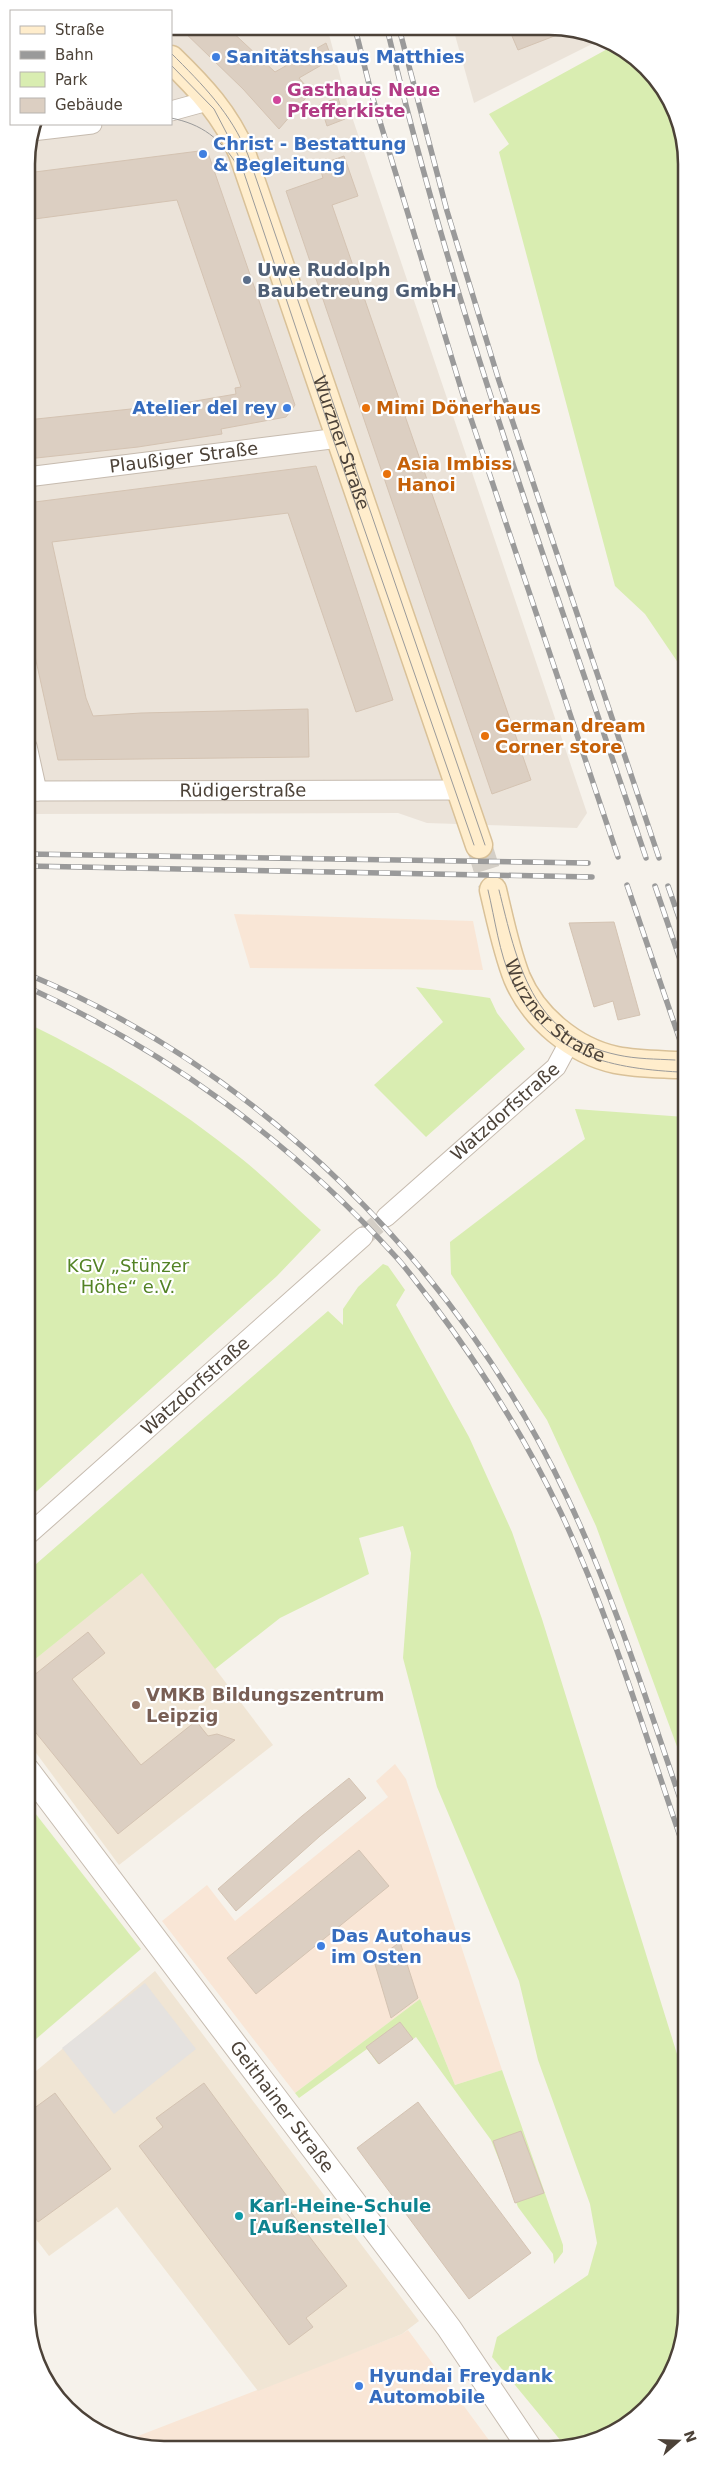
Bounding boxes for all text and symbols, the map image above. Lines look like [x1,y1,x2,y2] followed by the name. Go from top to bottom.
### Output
[10,10,172,125] legend
[55,21,104,39] text: Straße
[55,46,94,64] text: Bahn
[226,46,465,67] place label: Sanitätshsaus Matthies
[210,51,222,63] marker: Sanitätshsaus Matthies
[55,71,88,89] text: Park
[287,79,440,121] place label: Gasthaus Neue Pfefferkiste
[271,94,283,106] marker: Gasthaus Neue Pfefferkiste
[55,96,123,114] text: Gebäude
[213,133,407,175] place label: Christ - Bestattung & Begleitung
[197,148,209,160] marker: Christ - Bestattung & Begleitung
[257,259,457,301] place label: Uwe Rudolph Baubetreung GmbH
[241,274,253,286] marker: Uwe Rudolph Baubetreung GmbH
[309,373,374,512] street label: Wurzner Straße
[132,397,277,418] place label: Atelier del rey
[376,397,541,418] place label: Mimi Dönerhaus
[281,402,293,414] marker: Atelier del rey
[360,402,372,414] marker: Mimi Dönerhaus
[108,437,259,477] street label: Plaußiger Straße
[397,453,512,495] place label: Asia Imbiss Hanoi
[381,468,393,480] marker: Asia Imbiss Hanoi
[495,715,646,757] place label: German dream Corner store
[479,730,491,742] marker: German dream Corner store
[180,779,306,801] street label: Rüdigerstraße
[501,956,608,1066] street label: Wurzner Straße
[446,1058,563,1165] street label: Watzdorfstraße
[67,1255,190,1297] park label: KGV „Stünzer Höhe“ e.V.
[137,1332,253,1439] street label: Watzdorfstraße
[146,1684,385,1726] place label: VMKB Bildungszentrum Leipzig
[130,1699,142,1711] marker: VMKB Bildungszentrum Leipzig
[331,1925,471,1967] place label: Das Autohaus im Osten
[315,1940,327,1952] marker: Das Autohaus im Osten
[226,2037,339,2177] street label: Geithainer Straße
[249,2195,431,2237] place label: Karl-Heine-Schule [Außenstelle]
[233,2210,245,2222] marker: Karl-Heine-Schule [Außenstelle]
[369,2365,554,2407] place label: Hyundai Freydank Automobile
[353,2380,365,2392] marker: Hyundai Freydank Automobile
[653,2416,703,2466] north arrow
[681,2428,700,2445] text: N

